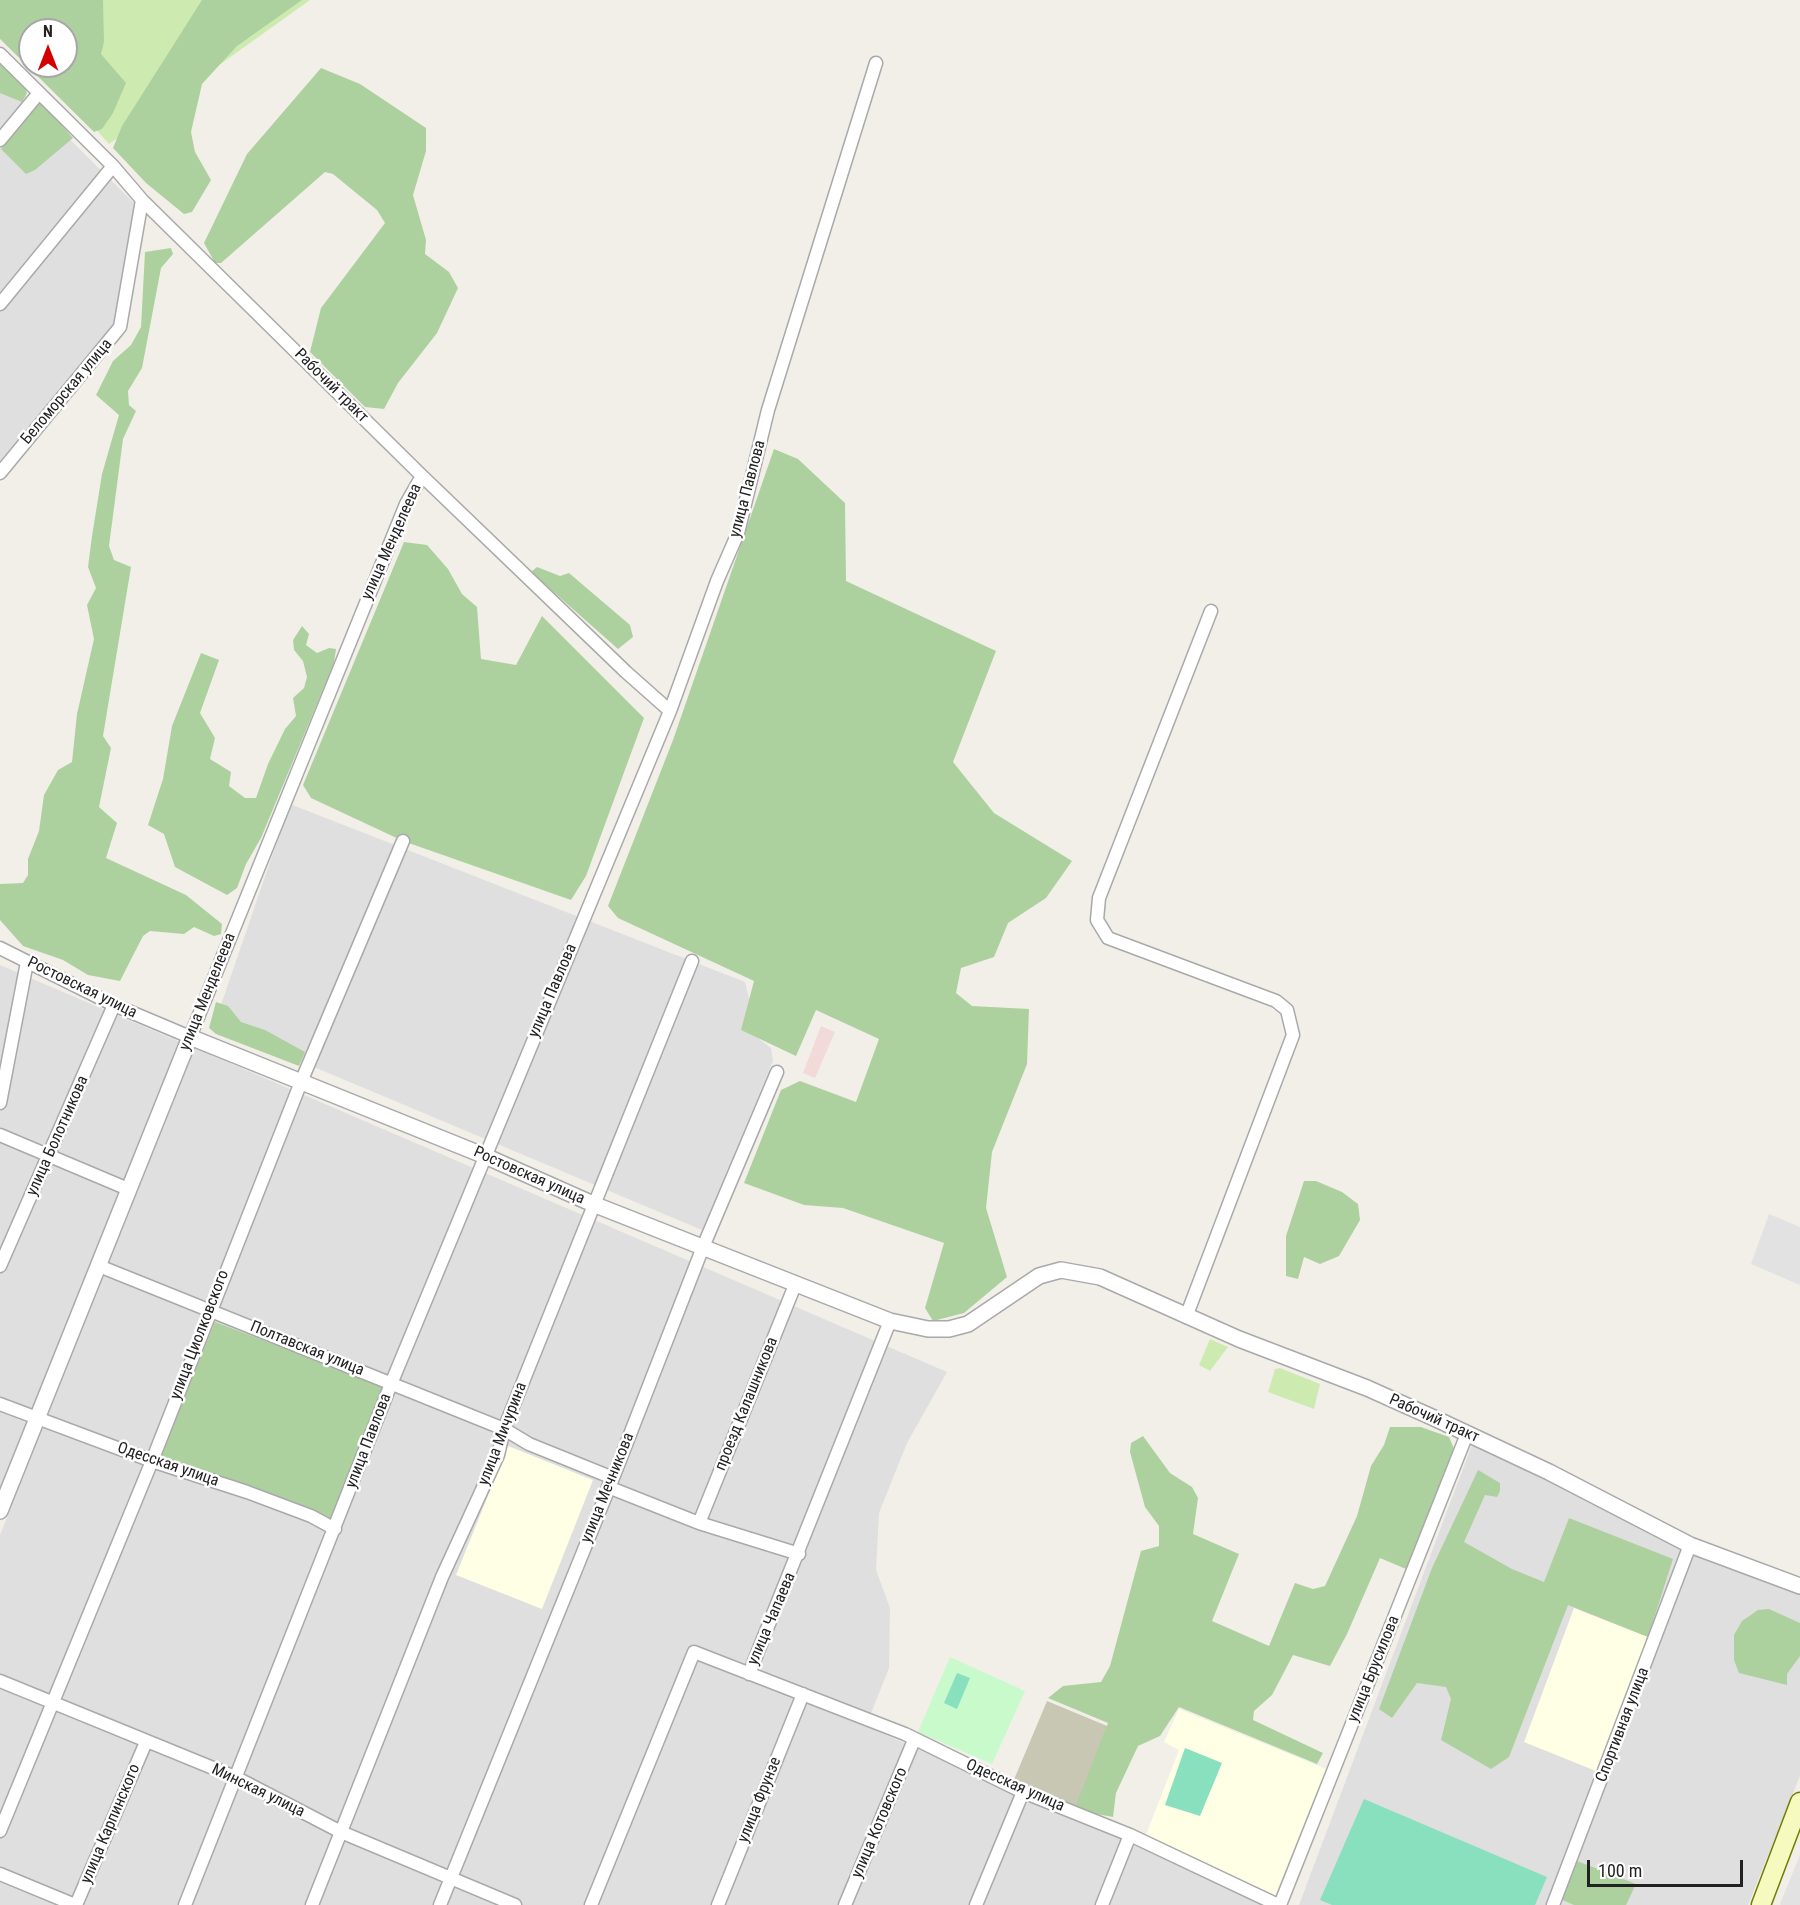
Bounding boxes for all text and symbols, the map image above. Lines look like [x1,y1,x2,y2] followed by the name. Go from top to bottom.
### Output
[18,18,78,78] north arrow
[43,22,53,41] text: N
[17,335,117,449] street label: Беломорская улица
[290,345,372,427] street label: Рабочий тракт
[726,438,770,540] street label: улица Павлова
[358,481,426,603] street label: улица Менделеева
[176,930,240,1054] street label: улица Менделеева
[525,941,581,1041] street label: улица Павлова
[24,953,140,1023] street label: Ростовская улица
[23,1073,93,1199] street label: улица Болотникова
[470,1143,588,1209] street label: Ростовская улица
[166,1268,234,1402] street label: улица Циолковского
[247,1317,367,1381] street label: Полтавская улица
[711,1334,783,1474] street label: проезд Калашникова
[475,1380,531,1488] street label: улица Мичурина
[342,1391,396,1491] street label: улица Павлова
[1386,1391,1482,1447] street label: Рабочий тракт
[577,1430,639,1546] street label: улица Мечникова
[115,1439,221,1491] street label: Одесская улица
[744,1570,800,1668] street label: улица Чапаева
[1344,1613,1404,1725] street label: улица Брусилова
[1592,1665,1654,1785] street label: Спортивная улица
[734,1754,786,1846] street label: улица Фрунзе
[963,1756,1067,1816] street label: Одесская улица
[208,1760,308,1822] street label: Минская улица
[77,1761,145,1887] street label: улица Карпинского
[848,1765,912,1881] street label: улица Котовского
[1590,1848,1746,1886] scale bar
[1598,1860,1642,1881] text: 100 m

